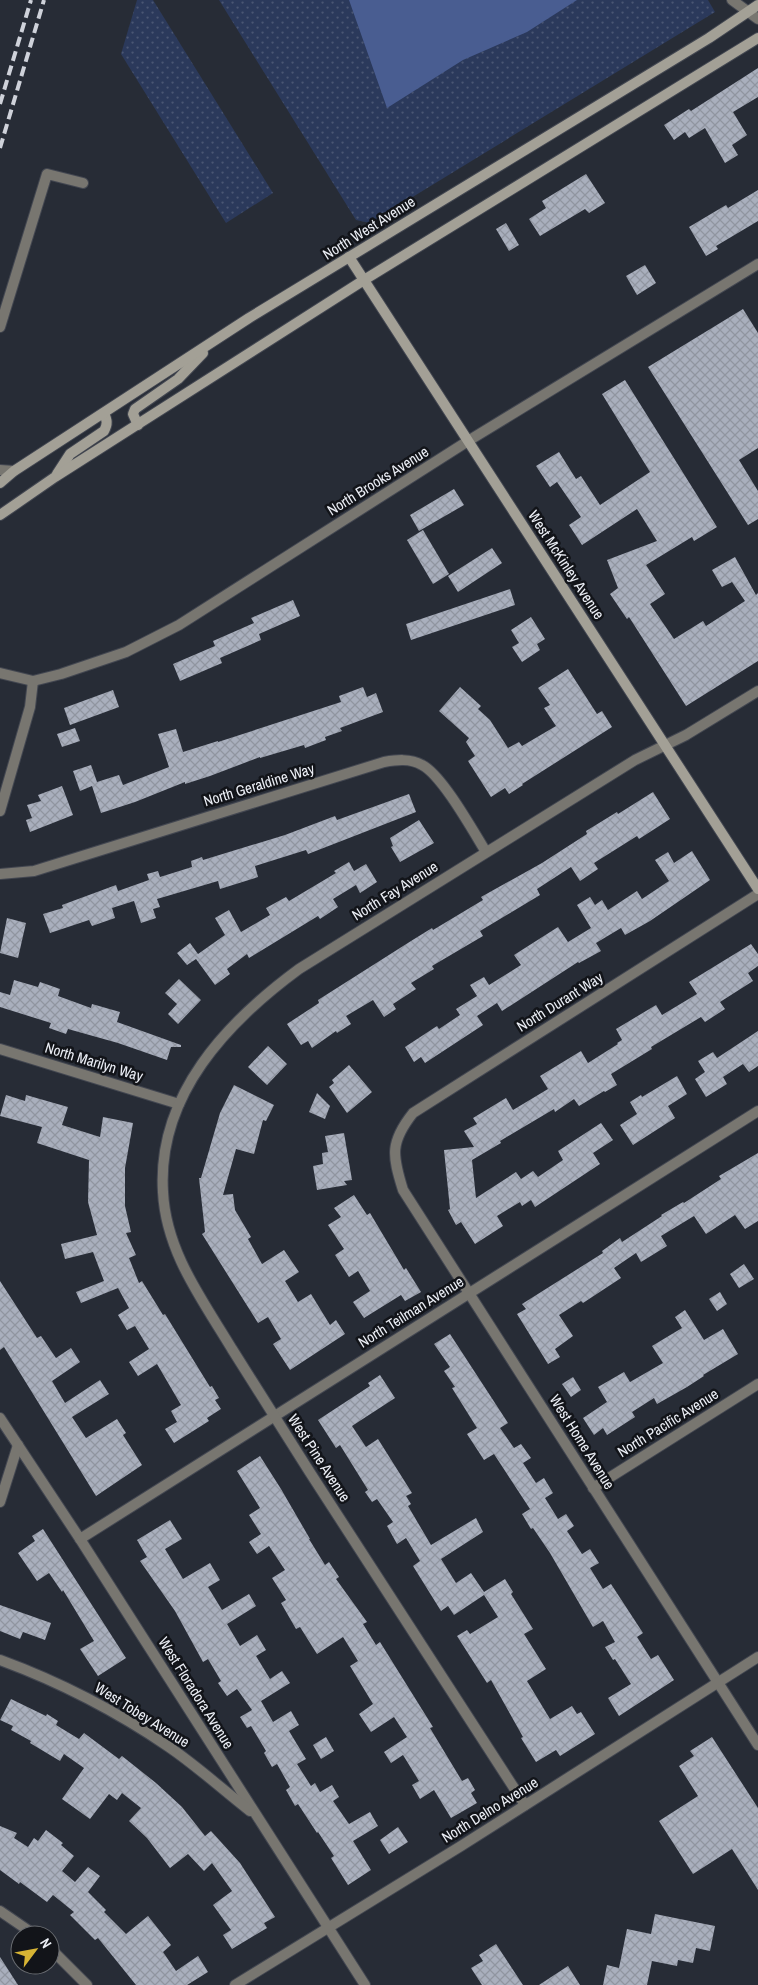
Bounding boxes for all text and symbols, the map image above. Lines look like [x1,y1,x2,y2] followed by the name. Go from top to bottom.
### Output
[318,191,419,264] street label: North West Avenue
[323,441,433,520] street label: North Brooks Avenue
[523,506,610,623] street label: West McKinley Avenue
[201,757,318,811] street label: North Geraldine Way
[348,856,442,925] street label: North Fay Avenue
[513,966,608,1036] street label: North Durant Way
[43,1037,147,1087] street label: North Marilyn Way
[354,1271,468,1352] street label: North Teilman Avenue
[613,1383,722,1462] street label: North Pacific Avenue
[545,1390,620,1493] street label: West Home Avenue
[283,1410,356,1506] street label: West Pine Avenue
[154,1633,239,1753] street label: West Floradora Avenue
[91,1677,194,1752] street label: West Tobey Avenue
[438,1771,542,1848] street label: North Delno Avenue
[10,1925,60,1975] north arrow
[36,1935,56,1951] text: N

